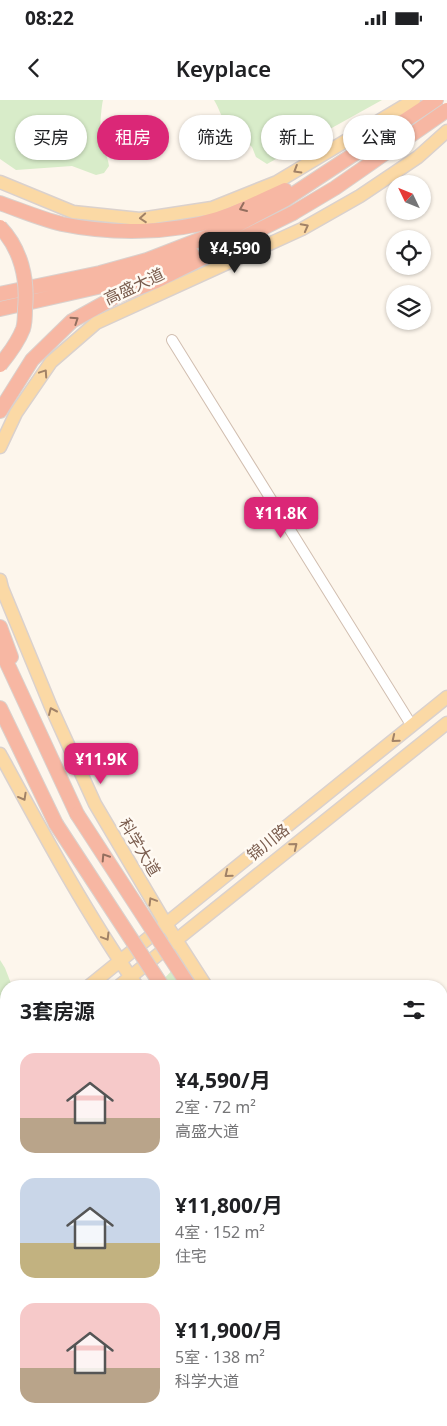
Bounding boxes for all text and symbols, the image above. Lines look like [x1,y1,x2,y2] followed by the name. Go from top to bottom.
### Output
[25,5,74,31] text: 08:22
[176,53,271,83] text: Keyplace
[20,54,48,82] icon: back
[399,54,427,82] icon: heart
[15,115,87,160] chip: 买房
[97,115,169,160] chip: 租房
[179,115,251,160] chip: 筛选
[261,115,333,160] chip: 新上
[343,115,415,160] chip: 公寓
[293,164,302,174] one-way arrow
[386,175,431,220] north arrow
[386,175,431,330] map controls
[239,202,248,213] one-way arrow
[139,212,147,223] one-way arrow
[300,223,309,233] one-way arrow
[386,230,431,275] button: locate
[194,232,276,274] pin: ¥4,590
[210,237,260,259] text: ¥4,590
[100,263,168,309] street label: 高盛大道
[386,285,431,330] button: layers
[69,317,78,326] one-way arrow
[38,369,47,379] one-way arrow
[240,496,322,539] pin: ¥11.8K
[255,502,307,524] text: ¥11.8K
[48,707,59,716] one-way arrow
[392,733,401,742] one-way arrow
[60,742,142,785] pin: ¥11.9K
[75,748,127,770] text: ¥11.9K
[17,792,27,801] one-way arrow
[114,814,166,880] street label: 科学大道
[242,818,294,866] street label: 锦川路
[288,843,297,852] one-way arrow
[102,853,111,863] one-way arrow
[225,868,234,876] one-way arrow
[148,897,158,906] one-way arrow
[99,932,109,941] one-way arrow
[400,996,428,1024] icon: filters
[20,997,95,1025] text: 3套房源
[175,1066,271,1094] text: ¥4,590/月
[60,1073,120,1133] icon: home
[175,1096,256,1118] text: 2室 · 72 m²
[175,1120,239,1142] text: 高盛大道
[175,1191,283,1219] text: ¥11,800/月
[60,1198,120,1258] icon: home
[175,1221,265,1243] text: 4室 · 152 m²
[175,1245,207,1267] text: 住宅
[175,1316,283,1344] text: ¥11,900/月
[60,1323,120,1383] icon: home
[175,1346,265,1368] text: 5室 · 138 m²
[175,1370,239,1392] text: 科学大道

